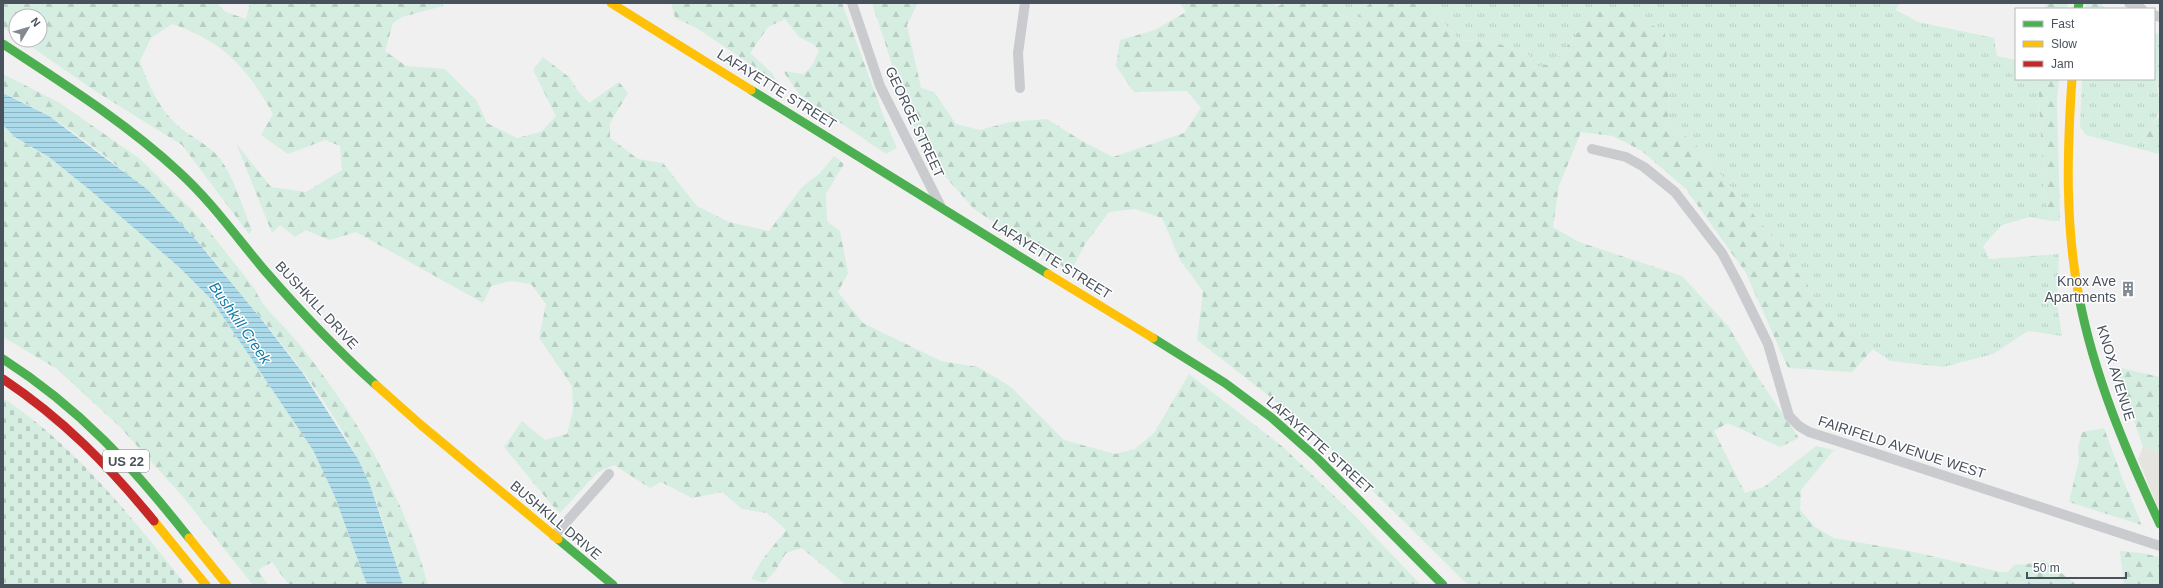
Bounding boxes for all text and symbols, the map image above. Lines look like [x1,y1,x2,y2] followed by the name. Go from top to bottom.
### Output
[8,8,48,48] north arrow
[2015,8,2155,80] legend
[29,15,43,29] text: N
[2051,17,2075,31] text: Fast
[2051,37,2077,51] text: Slow
[714,46,840,132] street label: LAFAYETTE STREET
[2051,57,2074,71] text: Jam
[882,64,948,180] street label: GEORGE STREET
[989,216,1115,302] street label: LAFAYETTE STREET
[272,258,362,352] street label: BUSHKILL DRIVE
[2044,273,2116,305] place label: Knox Ave Apartments
[206,279,276,368] water label: Bushkill Creek
[2119,280,2137,298] building icon: Knox Ave Apartments
[2094,323,2138,423] street label: KNOX AVENUE
[1264,393,1377,497] street label: LAFAYETTE STREET
[1816,412,1988,482] street label: FAIRIFELD AVENUE WEST
[103,450,149,472] road number: US 22
[507,477,605,563] street label: BUSHKILL DRIVE
[2027,554,2126,580] scale bar
[2033,561,2060,575] text: 50 m

